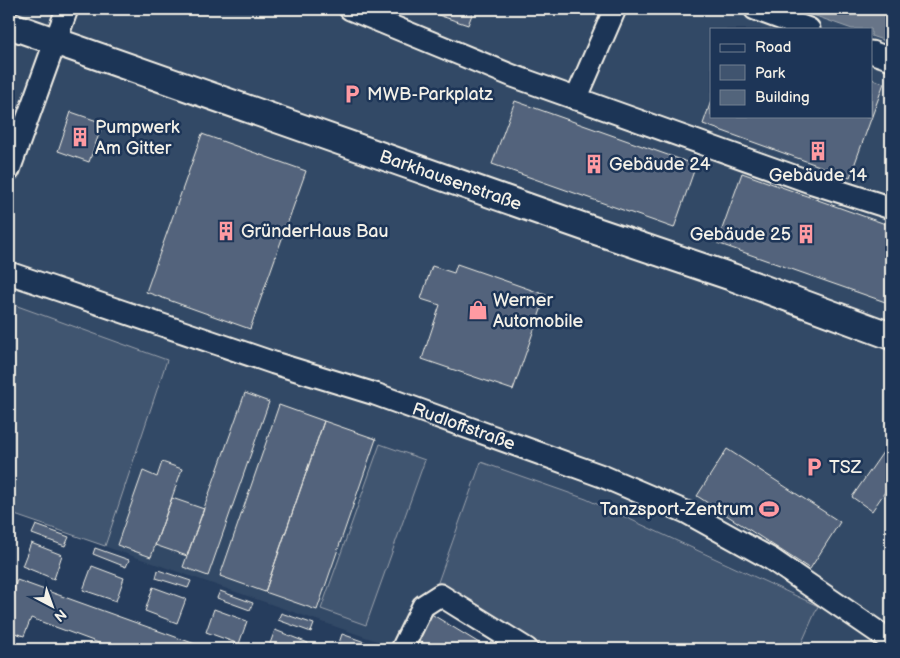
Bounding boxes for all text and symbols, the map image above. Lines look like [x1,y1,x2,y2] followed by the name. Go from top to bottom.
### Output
[710,28,872,118] legend
[755,38,791,57] text: Road
[755,64,786,83] text: Park
[341,83,363,105] parking icon: MWB-Parkplatz
[367,84,493,105] place label: MWB-Parkplatz
[755,88,810,107] text: Building
[95,117,180,159] place label: Pumpwerk Am Gitter
[69,126,91,148] building icon: Pumpwerk Am Gitter
[807,140,829,162] building icon: Gebäude 14
[377,145,525,215] street label: Barkhausenstraße
[583,153,605,175] building icon: Gebäude 24
[609,154,711,175] place label: Gebäude 24
[769,165,867,186] place label: Gebäude 14
[215,220,237,242] building icon: GründerHaus Bau
[241,221,388,242] place label: GründerHaus Bau
[795,223,817,245] building icon: Gebäude 25
[690,224,791,245] place label: Gebäude 25
[493,290,583,332] place label: Werner Automobile
[467,299,489,321] shop icon: Werner Automobile
[409,398,519,454] street label: Rudloffstraße
[803,456,825,478] parking icon: TSZ
[829,457,862,478] place label: TSZ
[758,498,780,520] sports icon: Tanzsport-Zentrum
[600,499,754,520] place label: Tanzsport-Zentrum
[28,580,78,630] north arrow
[51,606,70,625] text: N

